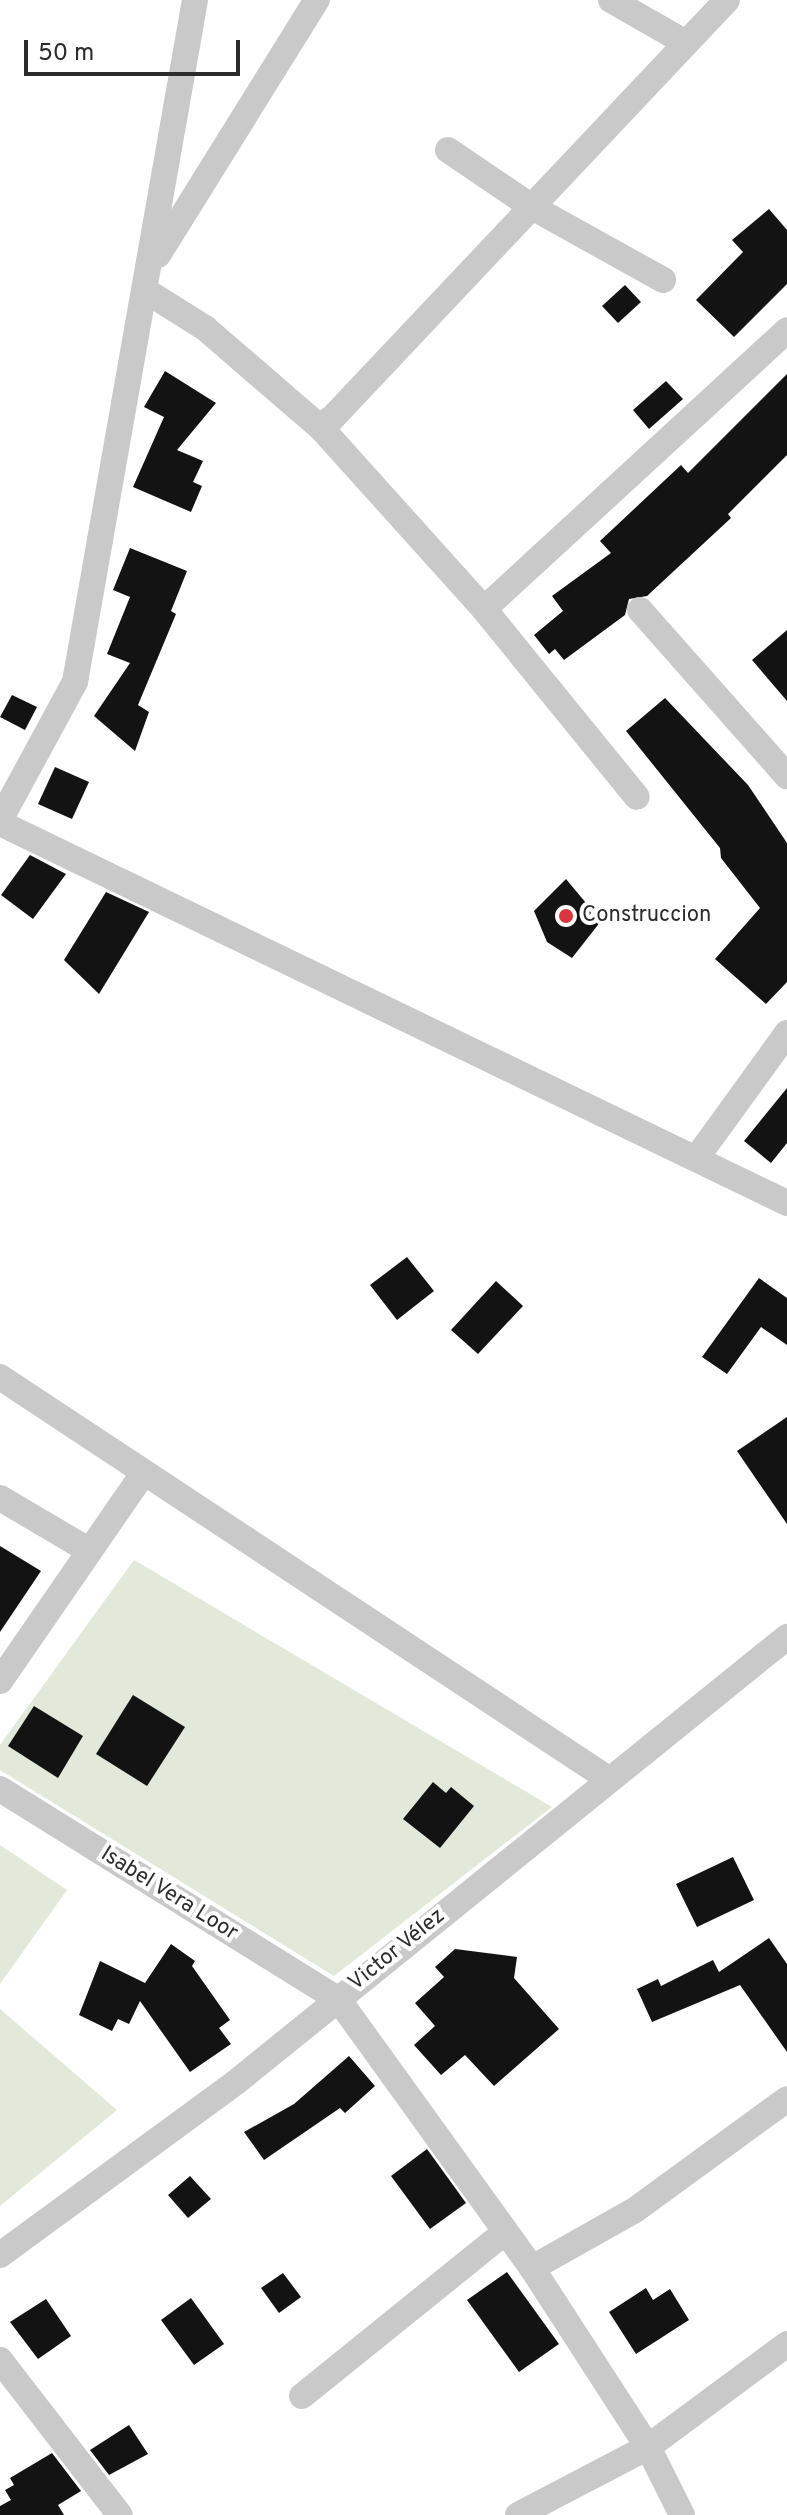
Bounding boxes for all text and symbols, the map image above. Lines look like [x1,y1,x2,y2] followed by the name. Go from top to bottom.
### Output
[28,24,244,74] scale bar
[38,39,94,69] text: 50 m
[582,903,711,929] place label: Construccion
[557,907,575,925] marker: Construccion
[95,1841,243,1947] street label: Isabel Vera Loor
[343,1903,451,1997] street label: Victor Vélez

